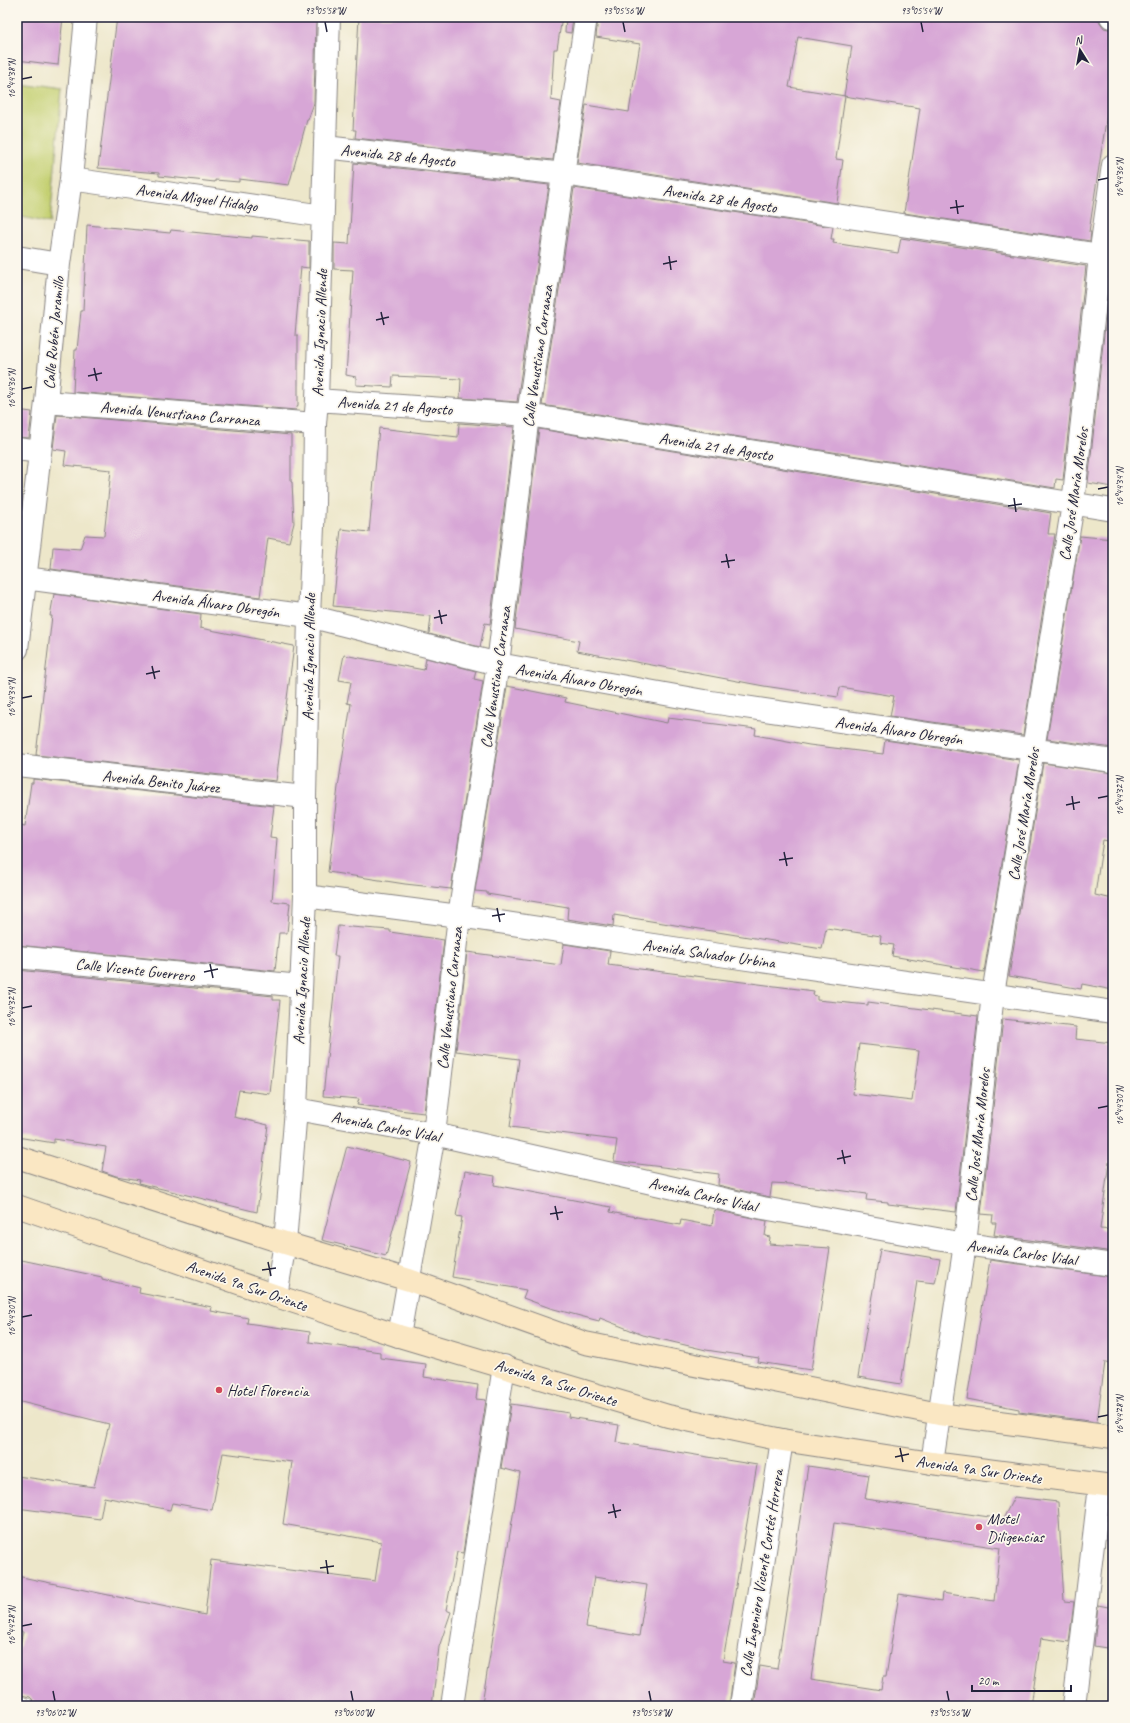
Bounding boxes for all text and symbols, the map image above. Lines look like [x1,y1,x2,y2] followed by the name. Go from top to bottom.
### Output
[305,4,347,17] text: 93°05'58"W
[603,4,645,17] text: 93°05'56"W
[901,4,943,17] text: 93°05'54"W
[1060,30,1100,70] north arrow
[1073,32,1085,48] text: N
[5,57,18,99] text: 16°44'38"N
[340,140,457,172] street label: Avenida 28 de Agosto
[1113,156,1126,198] text: 16°44'36"N
[135,180,260,217] street label: Avenida Miguel Hidalgo
[662,180,779,218] street label: Avenida 28 de Agosto
[308,267,332,397] street label: Avenida Ignacio Allende
[39,275,69,390] street label: Calle Rubén Jaramillo
[518,283,558,428] street label: Calle Venustiano Carranza
[5,367,18,409] text: 16°44'36"N
[337,392,454,420] street label: Avenida 21 de Agosto
[99,397,262,431] street label: Avenida Venustiano Carranza
[1055,425,1093,562] street label: Calle José María Morelos
[658,428,775,466] street label: Avenida 21 de Agosto
[1113,465,1126,507] text: 16°44'34"N
[151,585,281,623] street label: Avenida Álvaro Obregón
[298,591,320,721] street label: Avenida Ignacio Allende
[476,604,516,749] street label: Calle Venustiano Carranza
[514,659,644,701] street label: Avenida Álvaro Obregón
[5,676,18,718] text: 16°44'34"N
[834,712,964,750] street label: Avenida Álvaro Obregón
[1004,745,1045,882] street label: Calle José María Morelos
[101,766,222,798] street label: Avenida Benito Juárez
[1113,774,1126,816] text: 16°44'32"N
[289,915,315,1045] street label: Avenida Ignacio Allende
[433,925,468,1070] street label: Calle Venustiano Carranza
[642,935,778,973] street label: Avenida Salvador Urbina
[74,954,197,986] street label: Calle Vicente Guerrero
[5,986,18,1028] text: 16°44'32"N
[961,1066,995,1203] street label: Calle José María Morelos
[1113,1084,1126,1126] text: 16°44'30"N
[330,1107,445,1148] street label: Avenida Carlos Vidal
[647,1173,762,1218] street label: Avenida Carlos Vidal
[966,1235,1081,1271] street label: Avenida Carlos Vidal
[184,1256,311,1317] street label: Avenida 9a Sur Oriente
[5,1295,18,1337] text: 16°44'30"N
[492,1355,621,1412] street label: Avenida 9a Sur Oriente
[227,1381,310,1401] place label: Hotel Florencia
[214,1385,224,1395] marker: Hotel Florencia
[1113,1393,1126,1435] text: 16°44'28"N
[915,1451,1045,1489] street label: Avenida 9a Sur Oriente
[736,1467,788,1678] street label: Calle Ingeniero Vicente Cortés Herrera
[987,1509,1045,1547] place label: Motel Diligencias
[974,1522,984,1532] marker: Motel Diligencias
[5,1604,18,1646] text: 16°44'28"N
[972,1667,1071,1693] scale bar
[978,1673,1000,1689] text: 20 m
[35,1706,77,1719] text: 93°06'02"W
[333,1706,375,1719] text: 93°06'00"W
[631,1706,673,1719] text: 93°05'58"W
[929,1706,971,1719] text: 93°05'56"W

